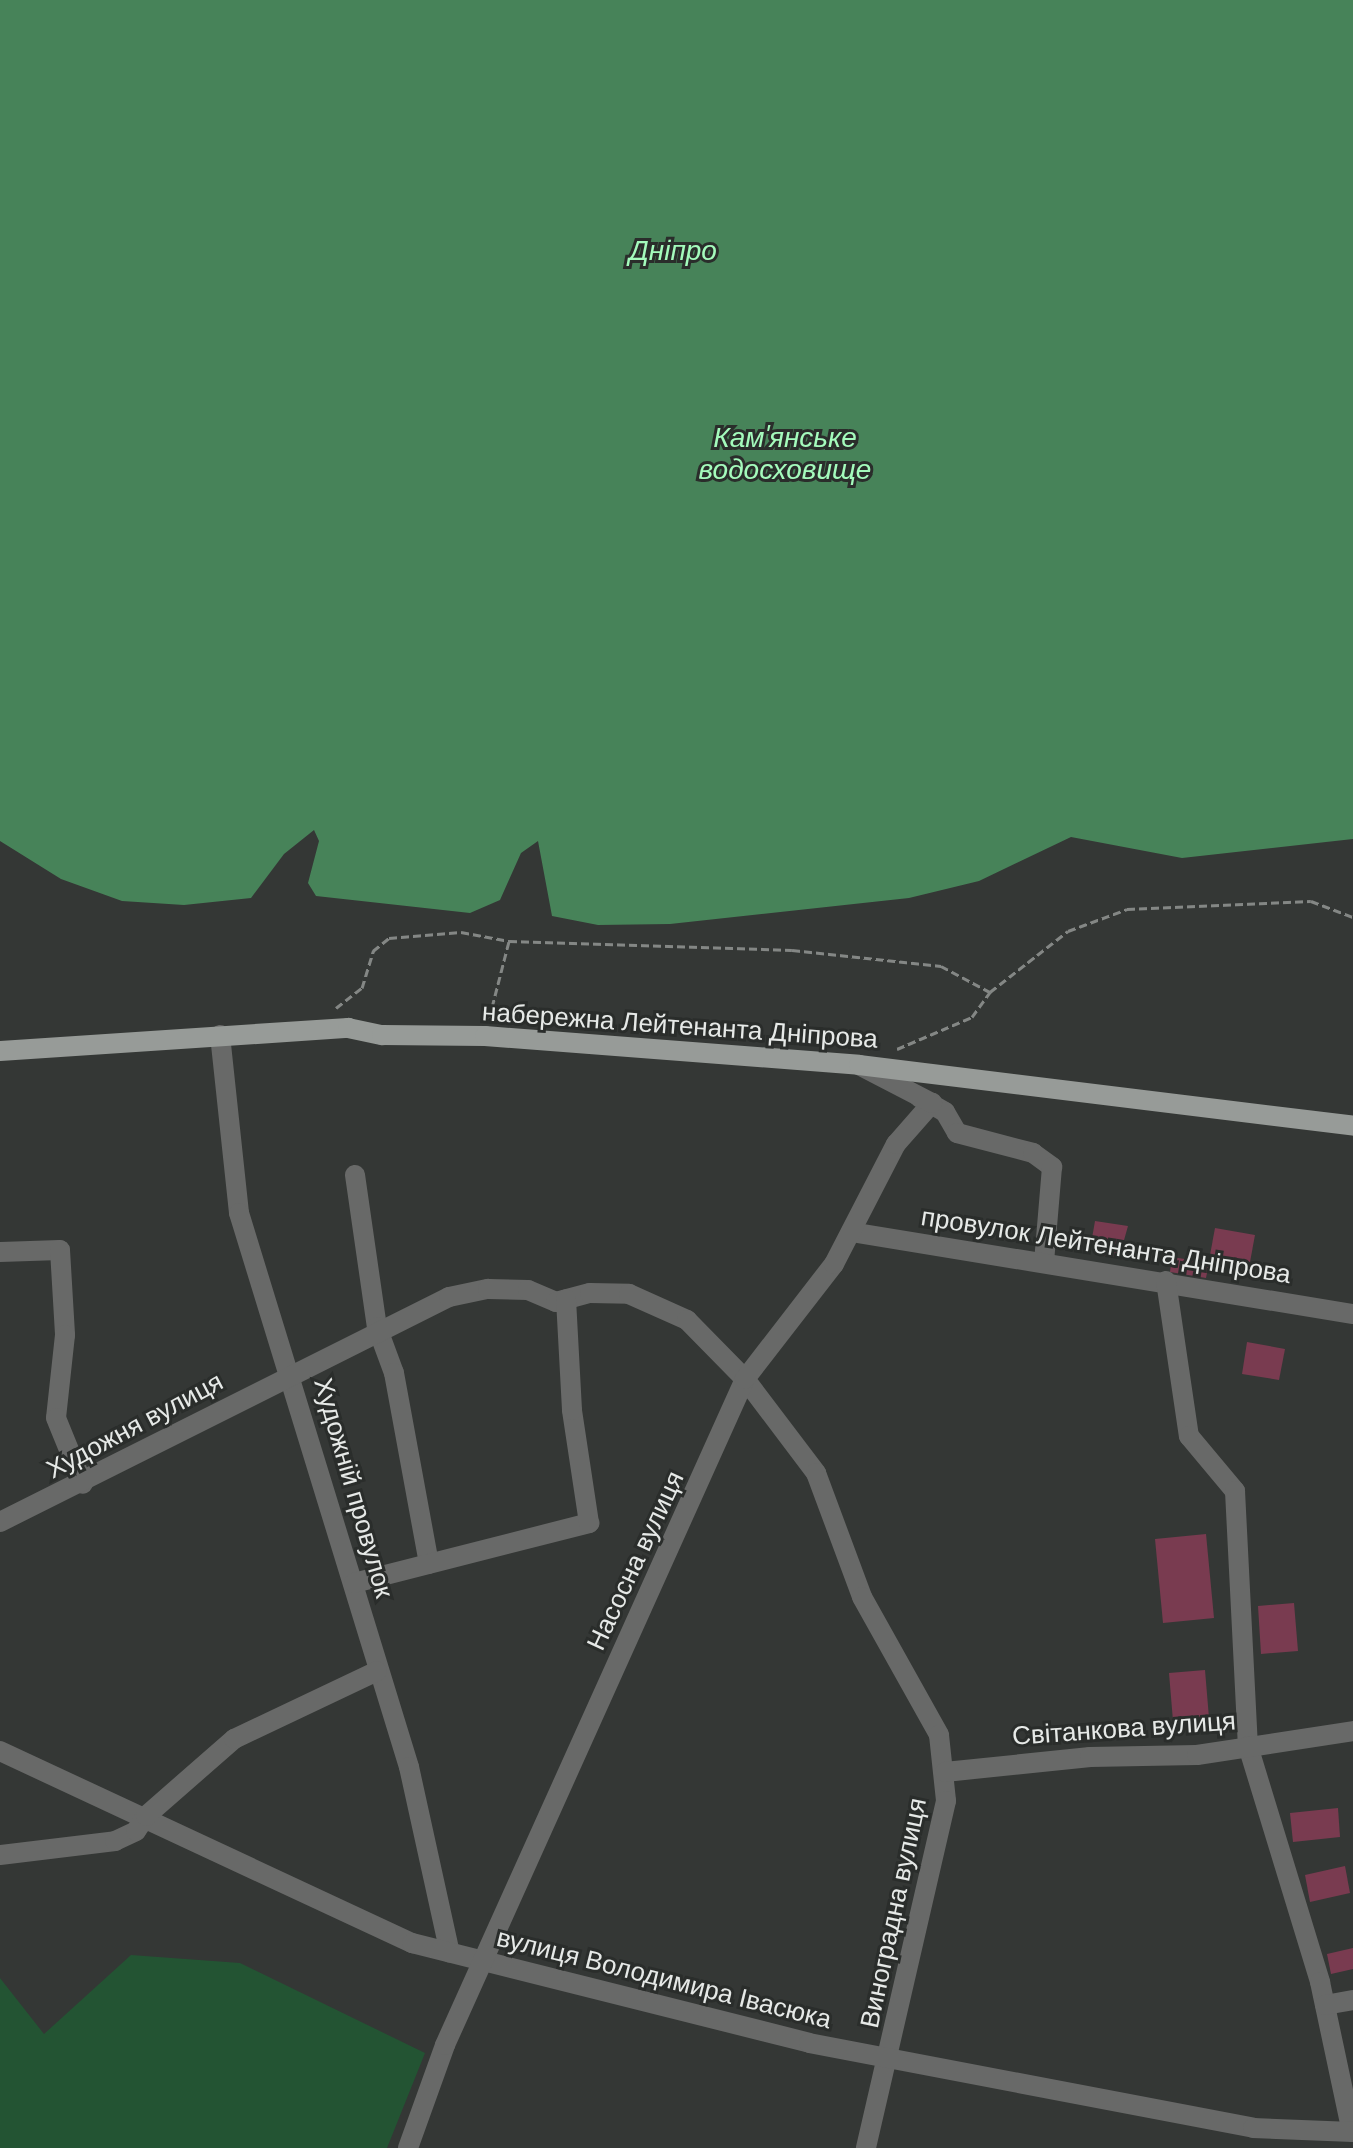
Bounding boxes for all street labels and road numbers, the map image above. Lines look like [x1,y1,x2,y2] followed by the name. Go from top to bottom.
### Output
[481,997,879,1055] street label: набережна Лейтенанта Дніпрова
[919,1201,1293,1291] street label: провулок Лейтенанта Дніпрова
[41,1366,229,1486] street label: Художня вулиця
[307,1375,399,1601] street label: Художній провулок
[581,1466,691,1656] street label: Насосна вулиця
[1011,1706,1237,1752] street label: Світанкова вулиця
[854,1795,934,2031] street label: Виноградна вулиця
[493,1922,835,2036] street label: вулиця Володимира Івасюка

